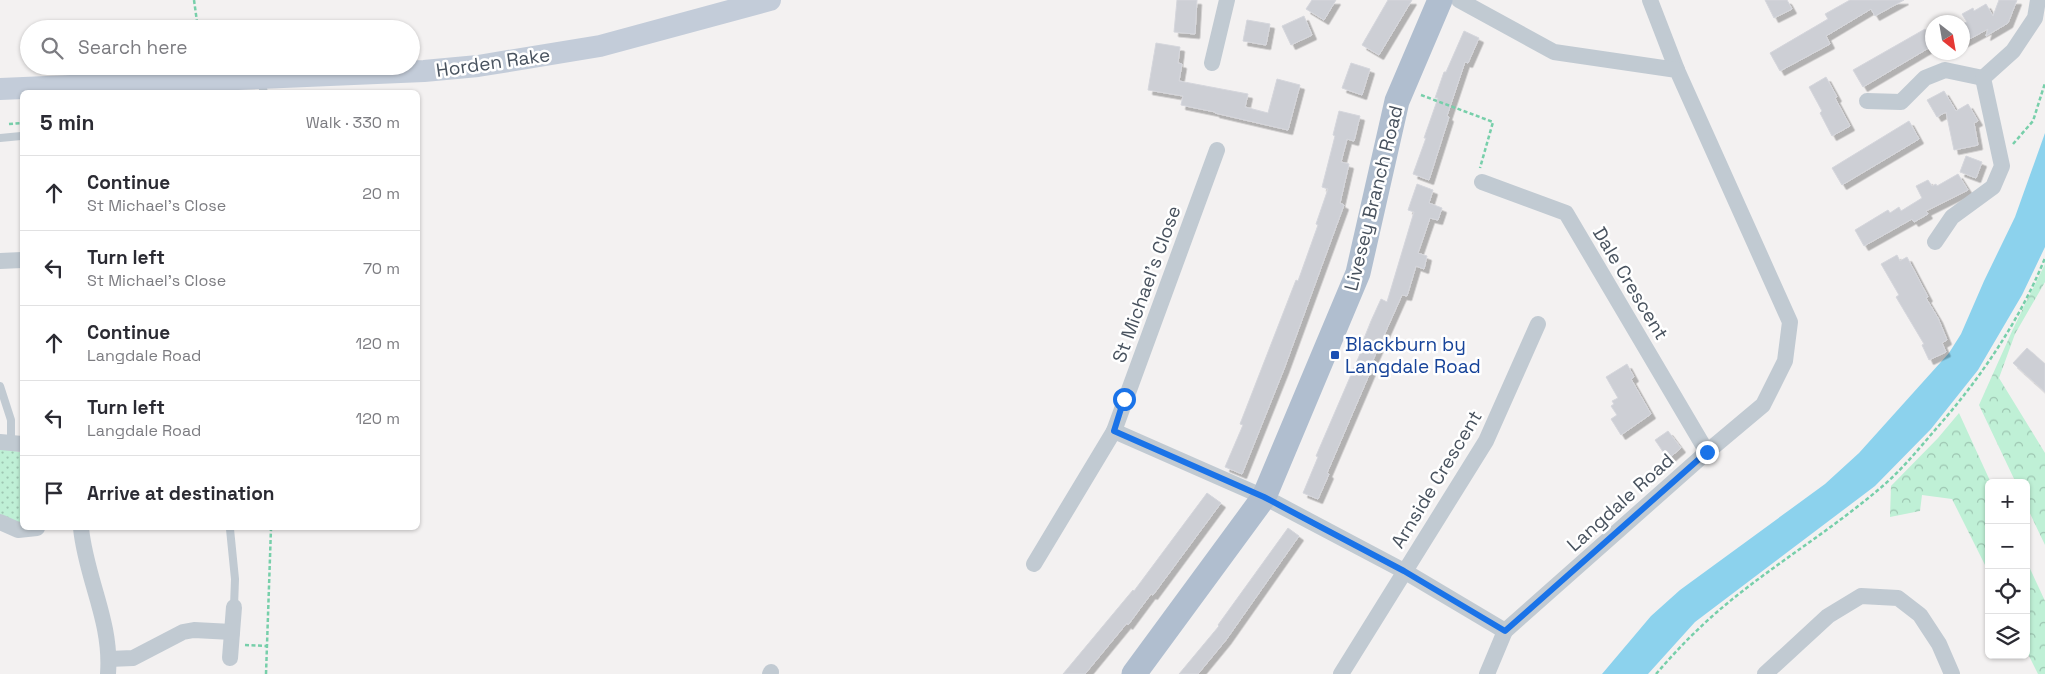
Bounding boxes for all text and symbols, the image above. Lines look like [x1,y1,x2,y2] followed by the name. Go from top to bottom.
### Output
[1925,15,1970,60] north arrow
[20,20,420,75] search box
[38,34,66,62] icon: search
[78,35,188,60] text: Search here
[434,42,552,83] street label: Horden Rake
[1338,103,1409,294] street label: Livesey Branch Road
[40,109,94,136] text: 5 min
[306,112,400,133] text: Walk · 330 m
[87,170,170,195] text: Continue
[40,179,68,207] icon: ahead
[362,183,400,204] text: 20 m
[87,195,226,216] text: St Michael's Close
[1106,202,1187,366] street label: St Michael's Close
[1587,222,1674,344] street label: Dale Crescent
[87,245,165,270] text: Turn left
[40,254,68,282] icon: left
[363,258,400,279] text: 70 m
[87,270,226,291] text: St Michael's Close
[87,320,170,345] text: Continue
[40,329,68,357] icon: ahead
[1345,332,1481,379] place label: Blackburn by Langdale Road
[356,333,400,354] text: 120 m
[87,345,201,366] text: Langdale Road
[1329,349,1341,361] marker: Blackburn by Langdale Road
[1113,388,1136,411] route start
[87,395,165,420] text: Turn left
[40,404,68,432] icon: left
[1385,406,1488,553] street label: Arnside Crescent
[356,408,400,429] text: 120 m
[87,420,201,441] text: Langdale Road
[1696,441,1719,464] route end
[1562,448,1679,557] street label: Langdale Road
[40,479,68,507] icon: arrive
[1985,479,2030,659] map controls
[1985,479,2030,524] button: +
[87,481,275,506] text: Arrive at destination
[1985,524,2030,569] button: −
[1985,569,2030,614] button: locate
[1985,614,2030,659] button: layers

